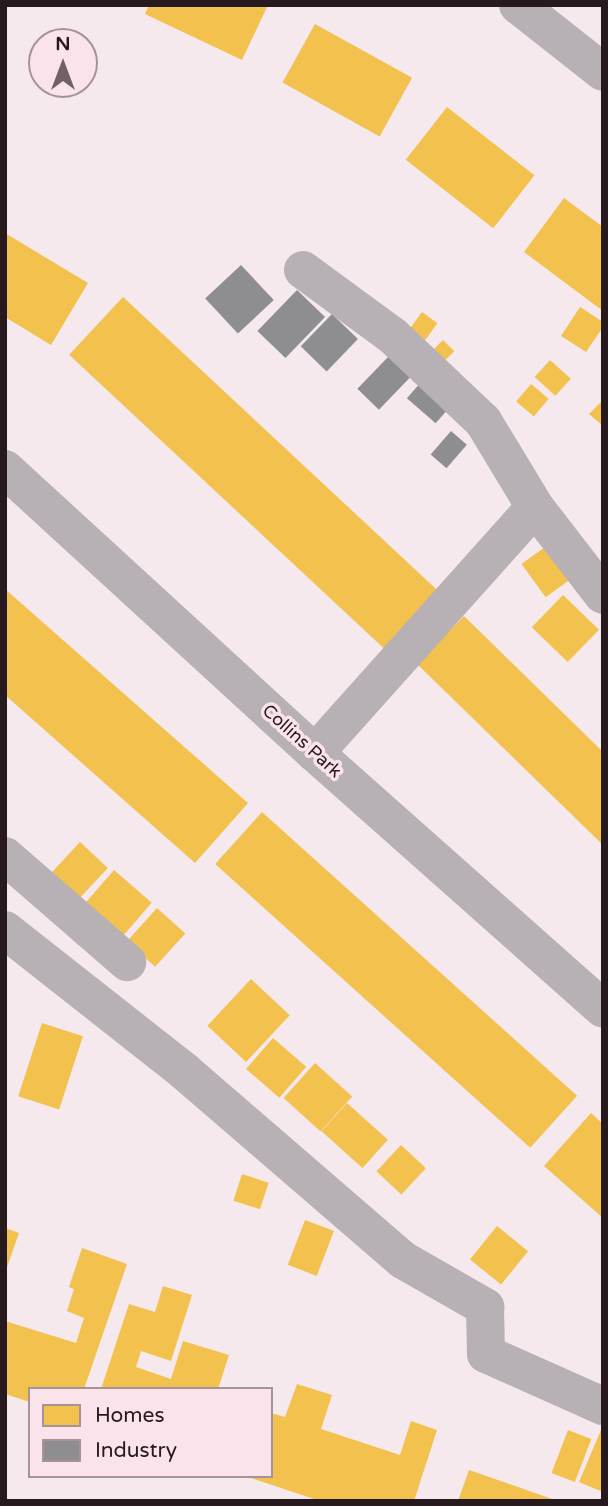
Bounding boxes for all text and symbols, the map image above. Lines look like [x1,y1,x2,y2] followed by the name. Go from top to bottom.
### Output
[28,28,98,98] north arrow
[55,33,71,55] text: N
[258,700,346,782] street label: Collins Park
[28,1387,273,1478] legend
[95,1403,165,1428] text: Homes
[95,1438,177,1463] text: Industry

